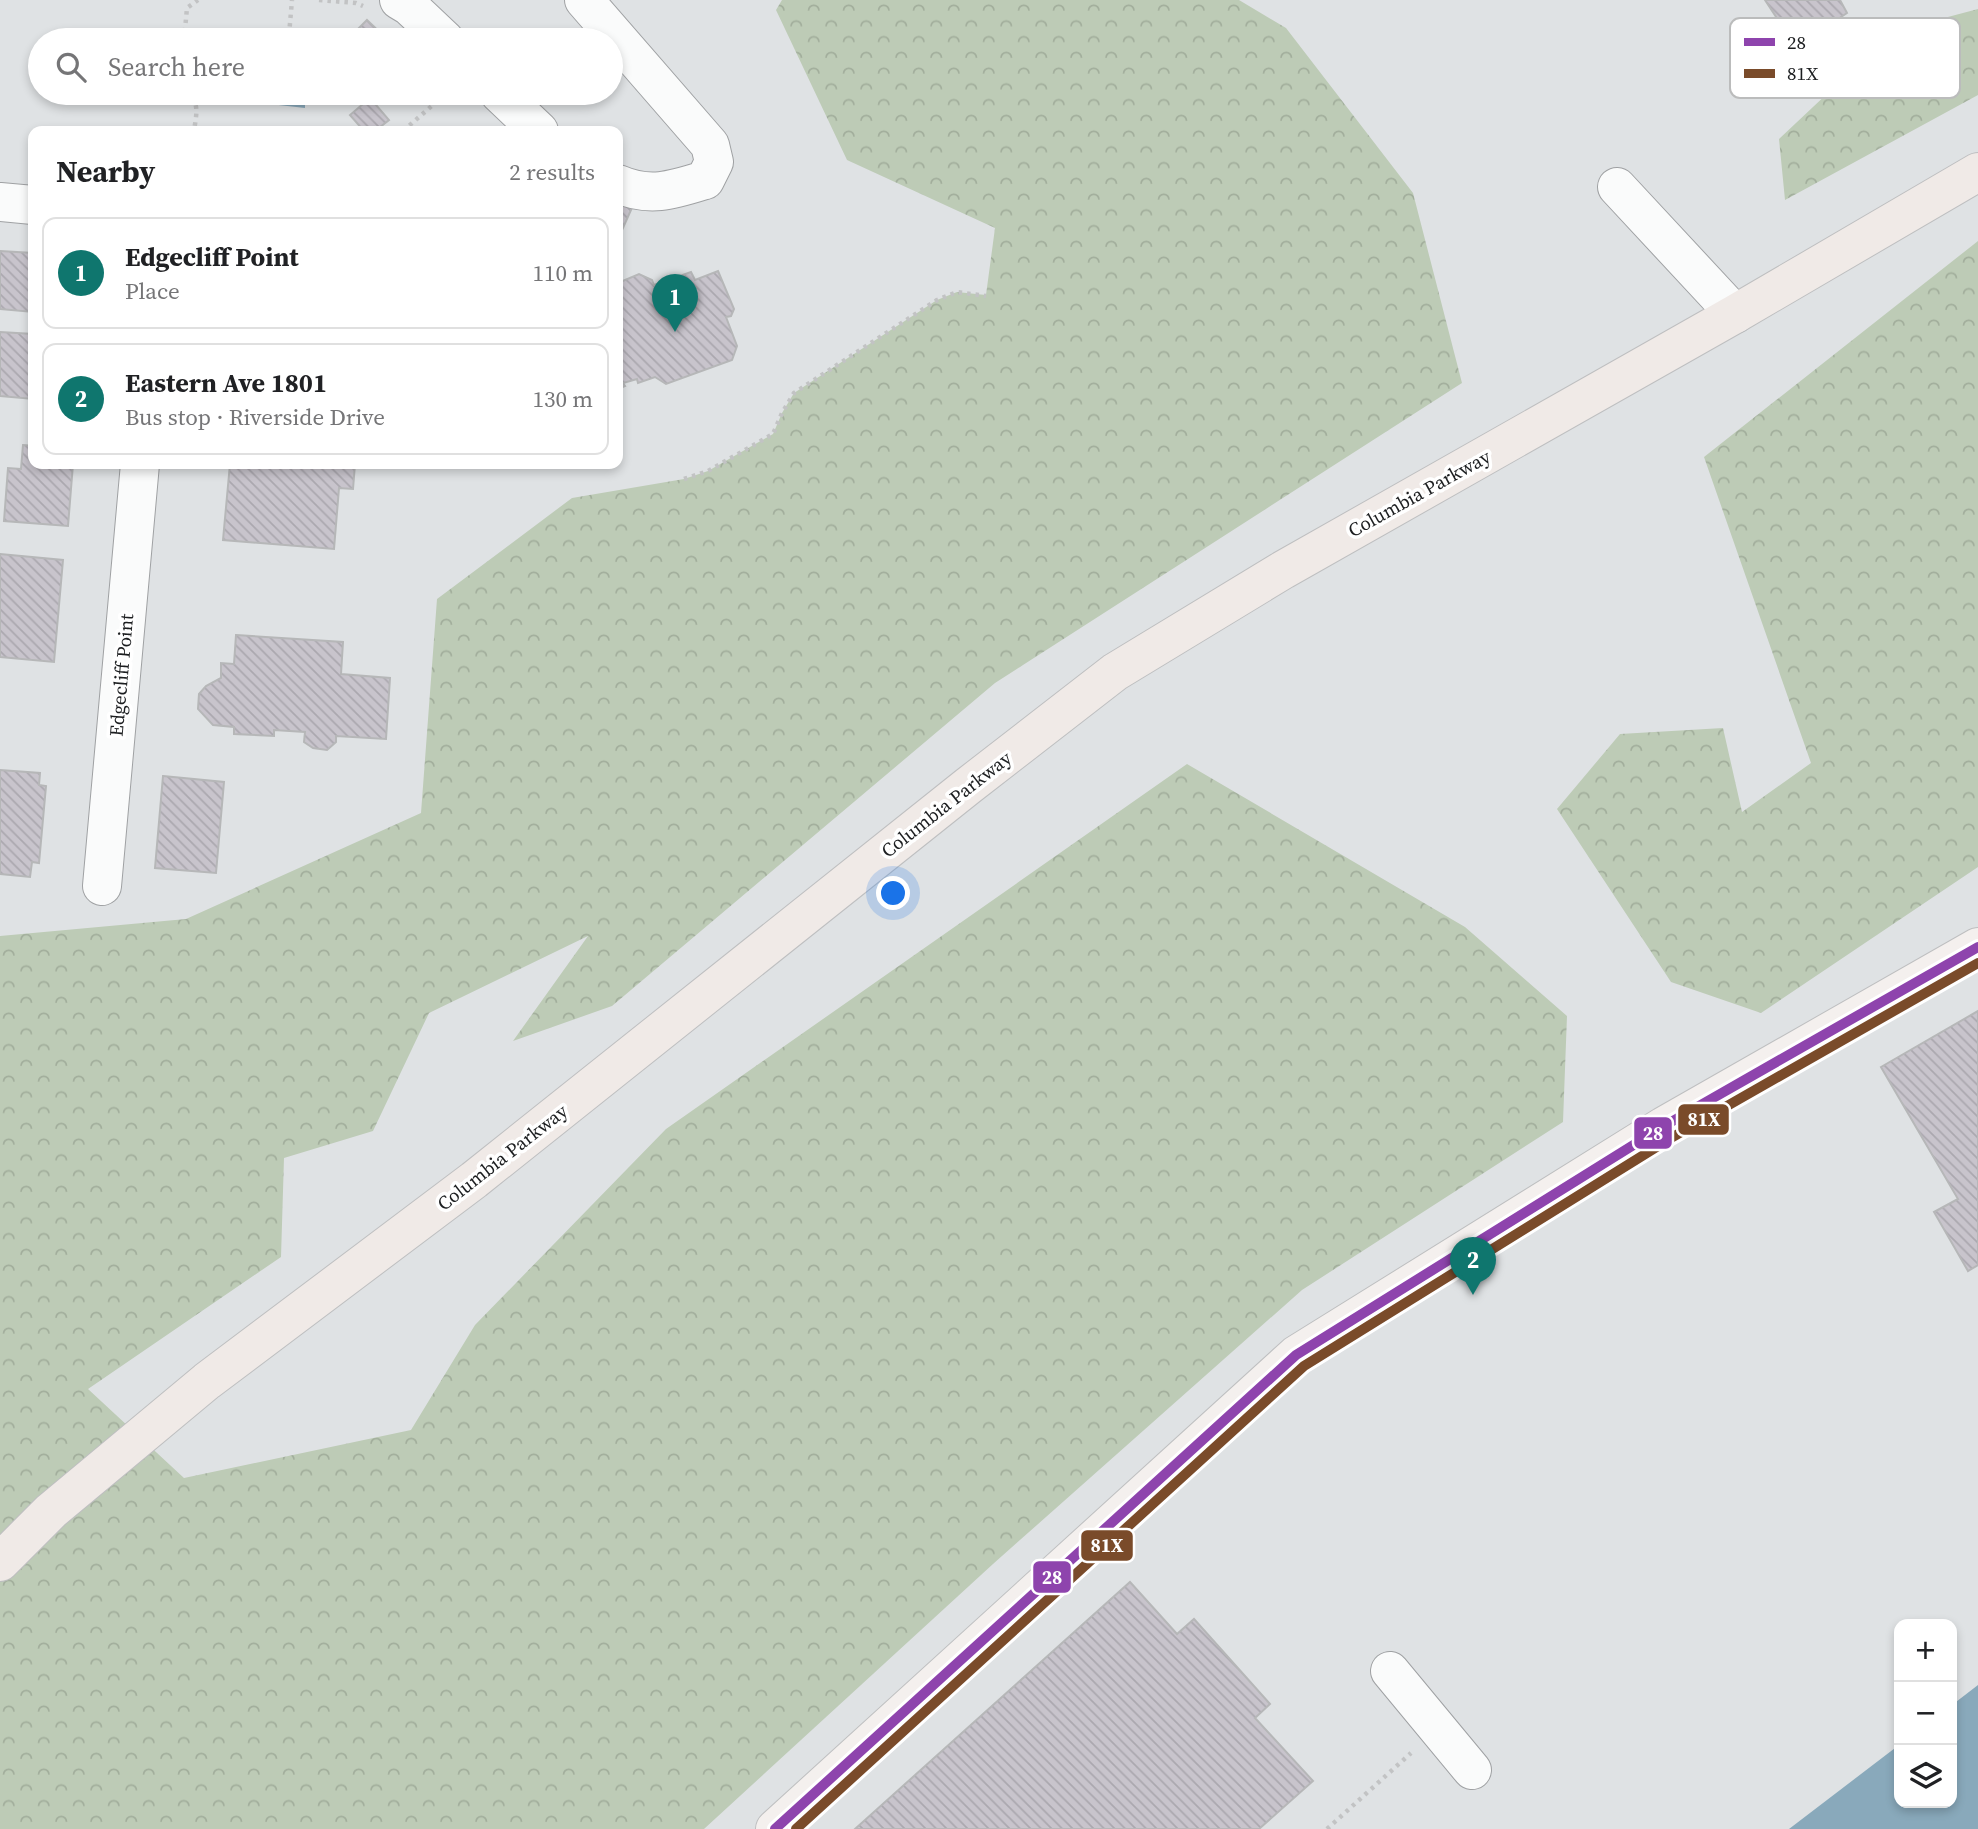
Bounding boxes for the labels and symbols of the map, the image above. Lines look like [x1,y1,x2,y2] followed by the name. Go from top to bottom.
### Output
[1730,18,1960,98] legend
[1787,29,1806,55] text: 28
[1787,60,1819,86] text: 81X
[652,274,698,332] pin: 1
[1343,443,1495,543] street label: Columbia Parkway
[103,612,139,738] street label: Edgecliff Point
[875,745,1017,863] street label: Columbia Parkway
[876,876,910,910] your location
[431,1098,573,1216] street label: Columbia Parkway
[1677,1103,1730,1136] line badge: 81X
[1687,1106,1721,1132] text: 81X
[1633,1116,1673,1150] line badge: 28
[1643,1120,1663,1146] text: 28
[1450,1237,1496,1295] pin: 2
[1080,1529,1134,1562] line badge: 81X
[1090,1532,1124,1558] text: 81X
[1032,1560,1072,1594] line badge: 28
[1042,1564,1062,1590] text: 28

